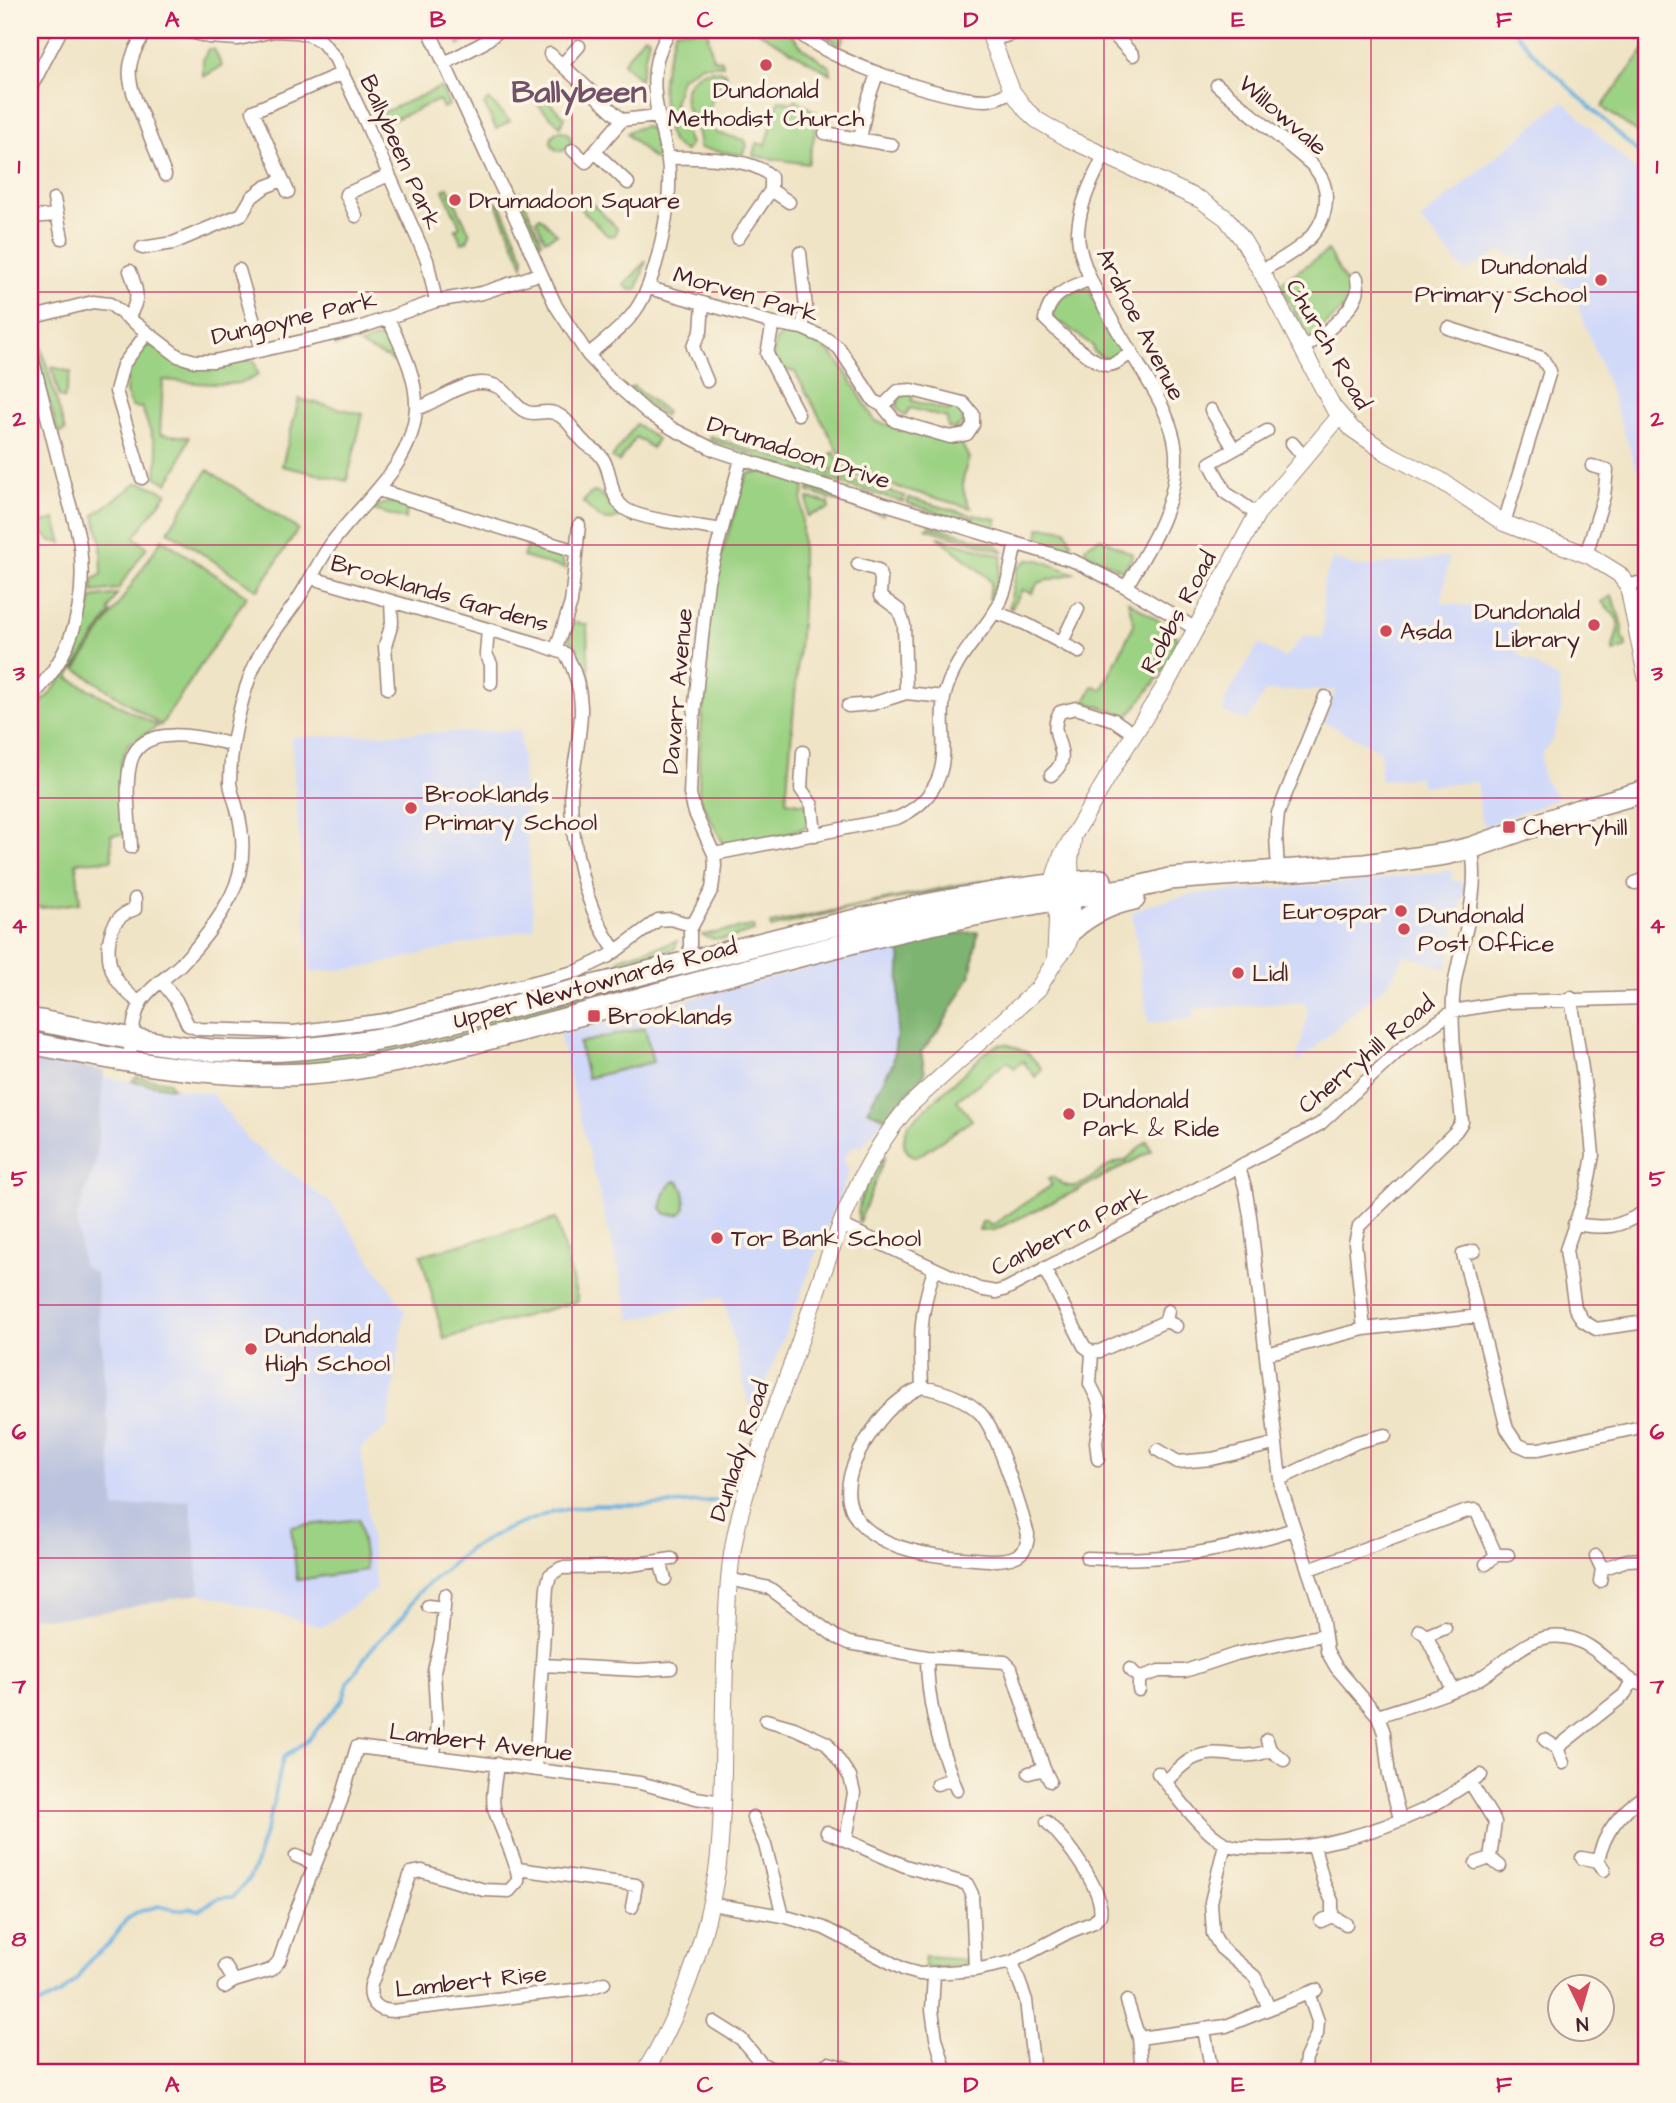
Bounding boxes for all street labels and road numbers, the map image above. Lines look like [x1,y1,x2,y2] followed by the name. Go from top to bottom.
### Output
[1230,67,1334,164] street label: Willowvale
[350,69,450,236] street label: Ballybeen Park
[1087,242,1193,407] street label: Ardnoe Avenue
[669,258,822,332] street label: Morven Park
[1277,273,1379,416] street label: Church Road
[208,283,381,356] street label: Dungoyne Park
[703,407,895,499] street label: Drumadoon Drive
[1132,545,1225,680] street label: Robbs Road
[327,547,553,641] street label: Brooklands Gardens
[654,607,702,776] street label: Davarr Avenue
[450,930,741,1038] street label: Upper Newtownards Road
[1291,987,1443,1123] street label: Cherryhill Road
[985,1177,1154,1285] street label: Canberra Park
[701,1377,780,1526] street label: Dunlady Road
[387,1715,575,1771] street label: Lambert Avenue
[394,1957,549,2007] street label: Lambert Rise

